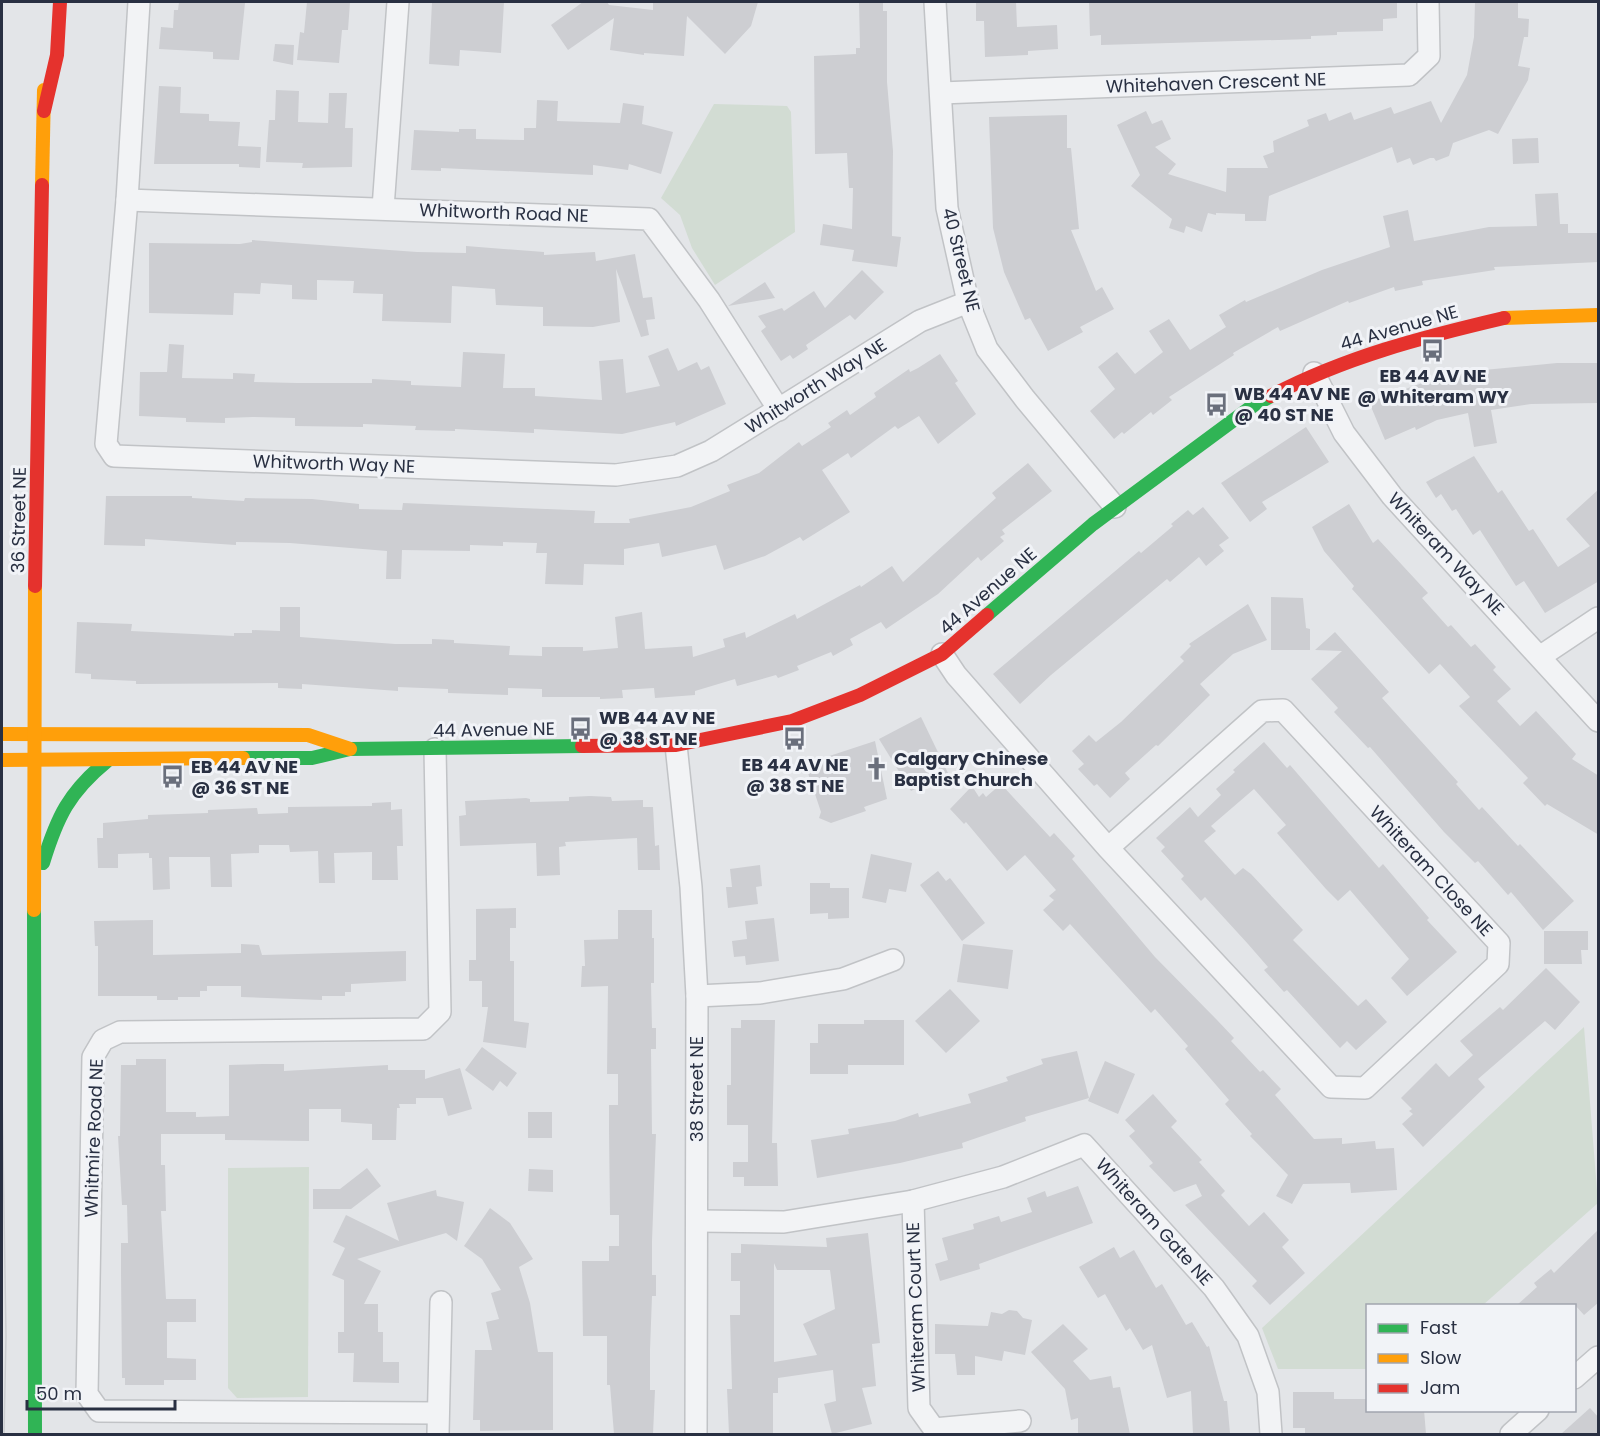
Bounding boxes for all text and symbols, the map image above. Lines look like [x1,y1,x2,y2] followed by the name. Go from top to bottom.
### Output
[1105,66,1327,99] street label: Whitehaven Crescent NE
[419,197,589,228] street label: Whitworth Road NE
[936,205,987,315] street label: 40 Street NE
[1337,299,1461,356] street label: 44 Avenue NE
[740,332,891,439] street label: Whitworth Way NE
[1420,337,1446,363] bus stop icon: EB 44 AV NE @ Whiteram WY
[1357,363,1509,409] place label: EB 44 AV NE @ Whiteram WY
[1234,381,1350,427] place label: WB 44 AV NE @ 40 ST NE
[1203,391,1229,417] bus stop icon: WB 44 AV NE @ 40 ST NE
[252,448,416,479] street label: Whitworth Way NE
[5,467,32,573] street label: 36 Street NE
[1383,487,1510,621] street label: Whiteram Way NE
[934,541,1042,640] street label: 44 Avenue NE
[599,705,715,751] place label: WB 44 AV NE @ 38 ST NE
[568,715,594,741] bus stop icon: WB 44 AV NE @ 38 ST NE
[433,716,555,743] street label: 44 Avenue NE
[782,726,808,752] bus stop icon: EB 44 AV NE @ 38 ST NE
[894,746,1048,792] place label: Calgary Chinese Baptist Church
[741,752,849,798] place label: EB 44 AV NE @ 38 ST NE
[191,754,298,800] place label: EB 44 AV NE @ 36 ST NE
[863,756,889,782] church icon: Calgary Chinese Baptist Church
[160,764,186,790] bus stop icon: EB 44 AV NE @ 36 ST NE
[1364,800,1499,942] street label: Whiteram Close NE
[684,1036,709,1142] street label: 38 Street NE
[78,1058,109,1218] street label: Whitmire Road NE
[1090,1152,1219,1291] street label: Whiteram Gate NE
[900,1221,931,1393] street label: Whiteram Court NE
[1366,1304,1576,1412] legend
[1420,1315,1457,1340] text: Fast
[1420,1345,1462,1370] text: Slow
[27,1373,176,1411] scale bar
[1420,1375,1460,1400] text: Jam
[36,1381,82,1406] text: 50 m

